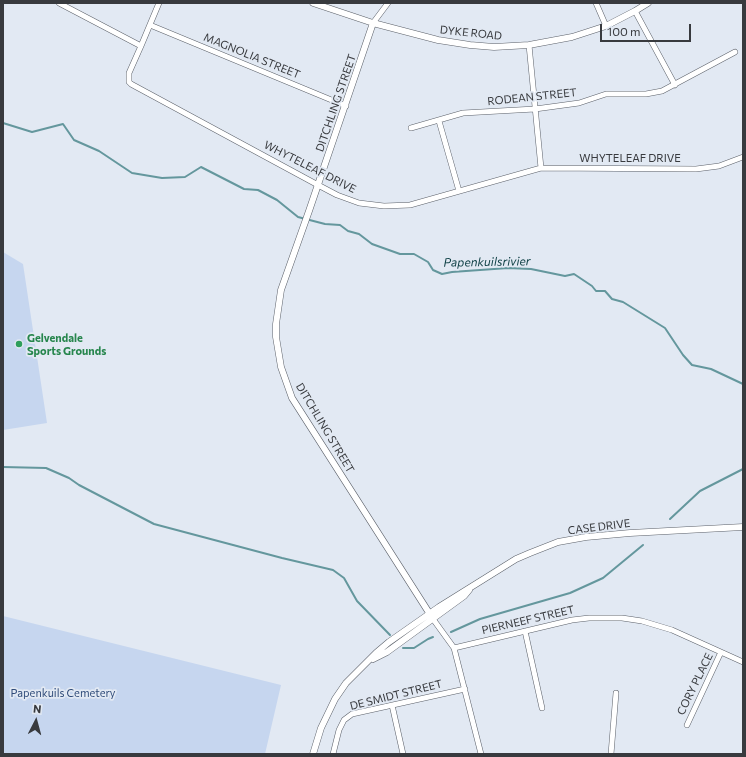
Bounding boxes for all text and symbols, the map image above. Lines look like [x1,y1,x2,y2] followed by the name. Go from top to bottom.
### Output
[602,16,693,42] scale bar
[439,23,503,43] street label: DYKE ROAD
[607,24,641,38] text: 100 m
[202,31,302,81] street label: MAGNOLIA STREET
[313,52,359,154] street label: DITCHLING STREET
[487,86,577,108] street label: RODEAN STREET
[262,138,358,196] street label: WHYTELEAF DRIVE
[579,151,681,165] street label: WHYTELEAF DRIVE
[443,254,531,270] water label: Papenkuilsrivier
[27,331,106,357] place label: Gelvendale Sports Grounds
[14,339,24,349] marker: Gelvendale Sports Grounds
[293,381,357,475] street label: DITCHLING STREET
[567,517,631,537] street label: CASE DRIVE
[480,603,576,637] street label: PIERNEEF STREET
[674,651,716,717] street label: CORY PLACE
[349,677,443,713] street label: DE SMIDT STREET
[10,686,116,700] park label: Papenkuils Cemetery
[16,701,56,741] north arrow
[33,702,42,715] text: N

